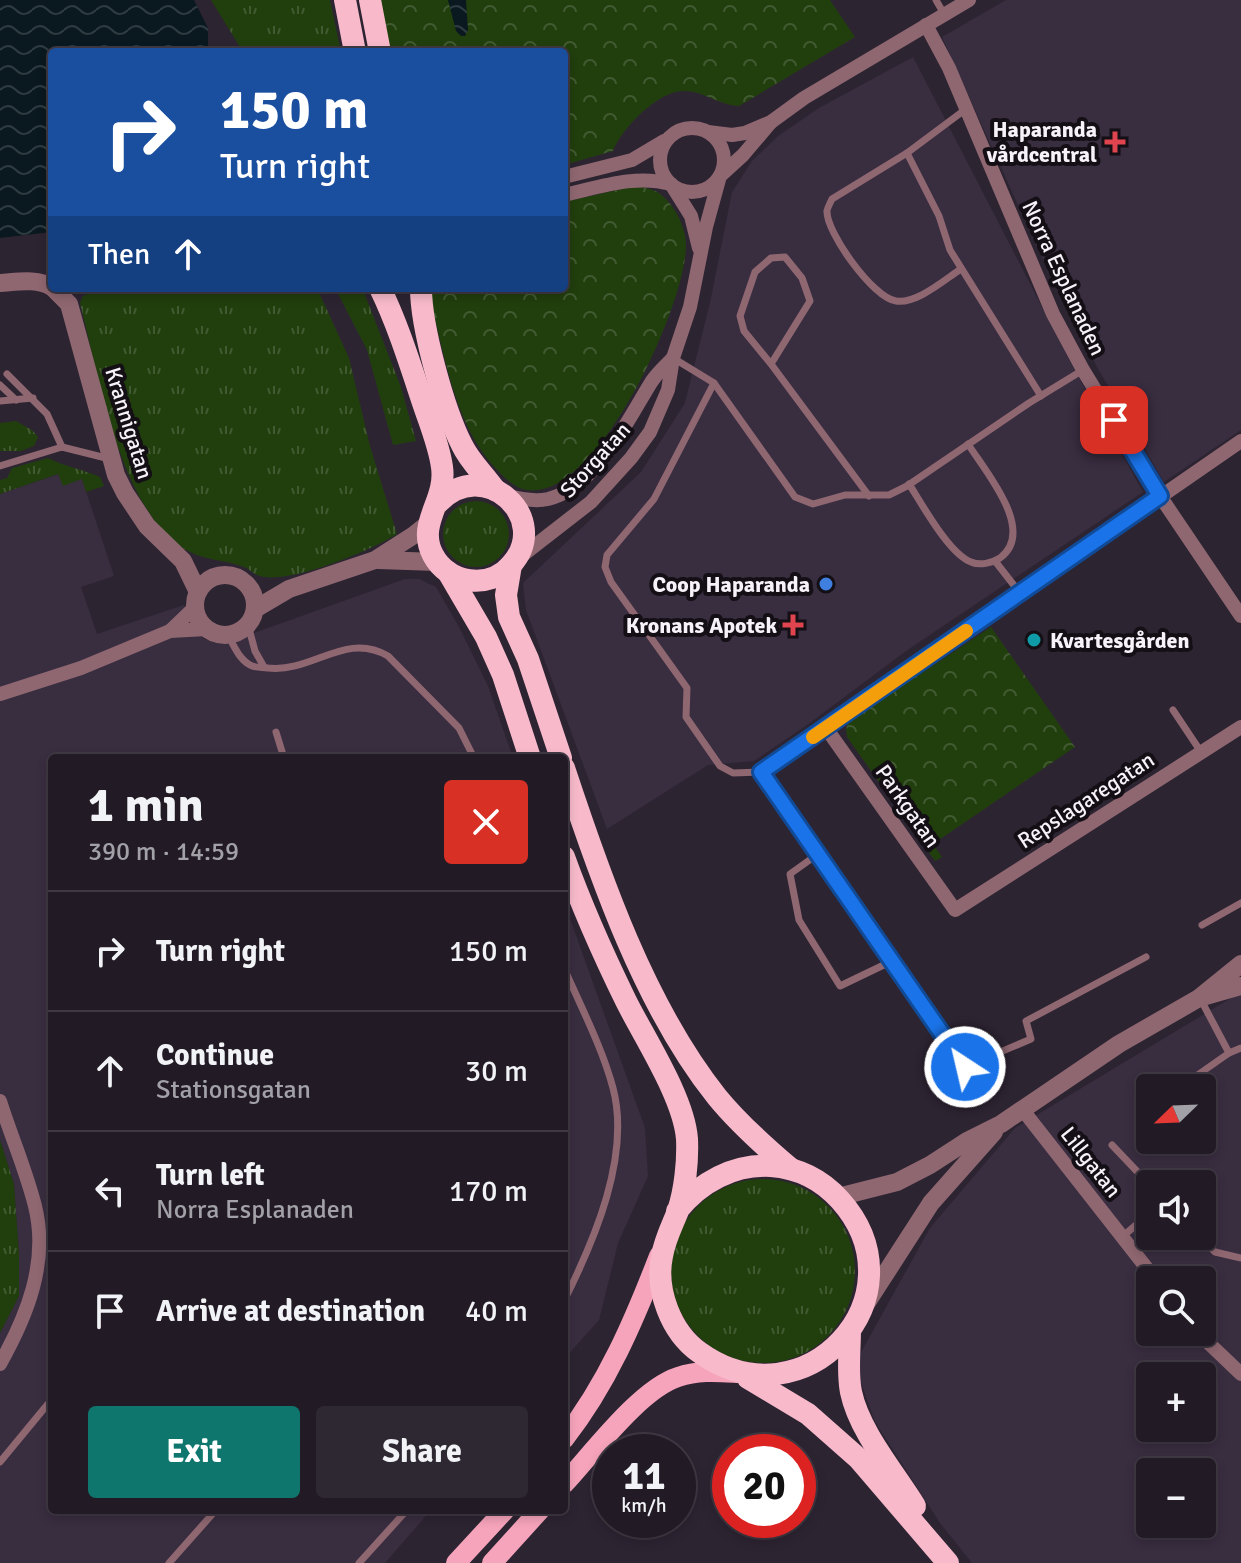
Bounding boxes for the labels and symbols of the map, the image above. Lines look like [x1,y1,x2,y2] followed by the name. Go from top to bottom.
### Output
[986,116,1097,168] place label: Haparanda vårdcentral
[1104,131,1126,153] marker: Haparanda vårdcentral
[1016,196,1112,360] street label: Norra Esplanaden
[99,364,159,482] street label: Krannigatan
[1080,386,1148,454] pin
[554,417,636,503] street label: Storgatan
[653,571,810,598] place label: Coop Haparanda
[817,575,835,593] marker: Coop Haparanda
[626,612,777,639] place label: Kronans Apotek
[784,616,802,634] marker: Kronans Apotek
[1050,627,1190,654] place label: Kvartesgården
[1025,631,1043,649] marker: Kvartesgården
[1013,746,1159,854] street label: Repslagaregatan
[870,759,946,853] street label: Parkgatan
[923,1025,1007,1109] position arrow
[1136,1074,1216,1154] north arrow
[1055,1121,1127,1203] street label: Lillgatan
[712,1434,816,1538] speed limit sign: 20

